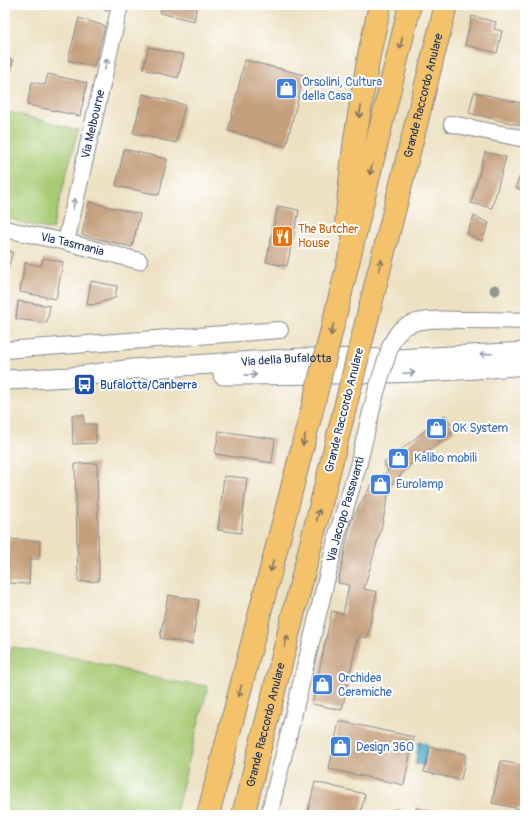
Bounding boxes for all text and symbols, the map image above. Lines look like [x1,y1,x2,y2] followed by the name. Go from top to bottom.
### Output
[401,32,447,159] street label: Grande Raccordo Anulare
[397,36,405,49] one-way arrow
[103,57,111,70] one-way arrow
[302,75,383,104] place label: Orsolini, Cultura della Casa
[274,76,300,102] shop icon: Orsolini, Cultura della Casa
[78,88,109,160] street label: Via Melbourne
[355,105,363,118] one-way arrow
[366,162,374,175] one-way arrow
[71,198,79,211] one-way arrow
[298,222,359,251] place label: The Butcher House
[269,223,295,249] restaurant icon: The Butcher House
[39,230,106,260] street label: Via Tasmania
[377,258,385,271] one-way arrow
[327,323,335,336] one-way arrow
[322,346,367,474] street label: Grande Raccordo Anulare
[240,351,332,370] street label: Via della Bufalotta
[480,351,493,358] one-way arrow
[402,369,415,377] one-way arrow
[244,371,257,379] one-way arrow
[72,372,98,398] bus stop icon: Bufalotta/Canberra
[100,378,197,393] place label: Bufalotta/Canberra
[424,415,450,441] shop icon: OK System
[452,421,509,436] place label: OK System
[300,433,307,446] one-way arrow
[385,445,411,471] shop icon: Kalibo mobili
[414,451,477,466] place label: Kalibo mobili
[324,455,368,564] street label: Via Jacopo Passavanti
[367,471,393,497] shop icon: Eurolamp
[396,477,444,492] place label: Eurolamp
[315,509,322,522] one-way arrow
[268,559,275,572] one-way arrow
[283,635,290,648] one-way arrow
[243,661,289,789] street label: Grande Raccordo Anulare
[338,671,392,700] place label: Orchidea Ceramiche
[309,672,335,698] shop icon: Orchidea Ceramiche
[235,685,243,698] one-way arrow
[328,734,354,760] shop icon: Design 360
[356,740,414,755] place label: Design 360

